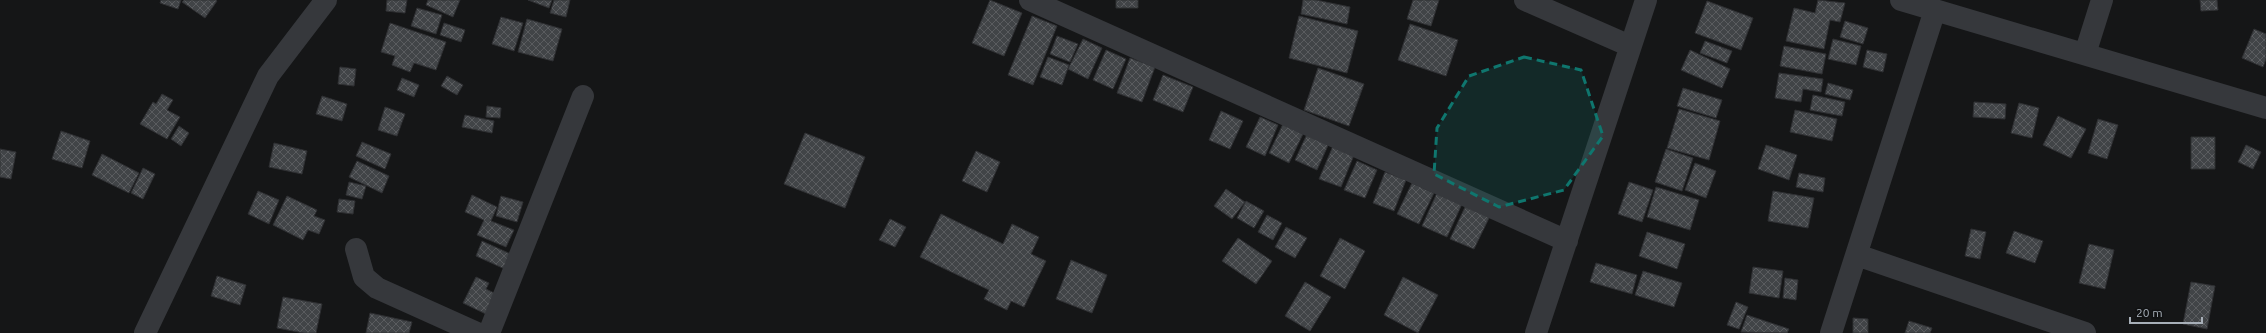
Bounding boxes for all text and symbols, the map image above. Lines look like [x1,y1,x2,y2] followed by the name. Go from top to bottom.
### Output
[2130,299,2202,325] scale bar
[2136,306,2163,319] text: 20 m

